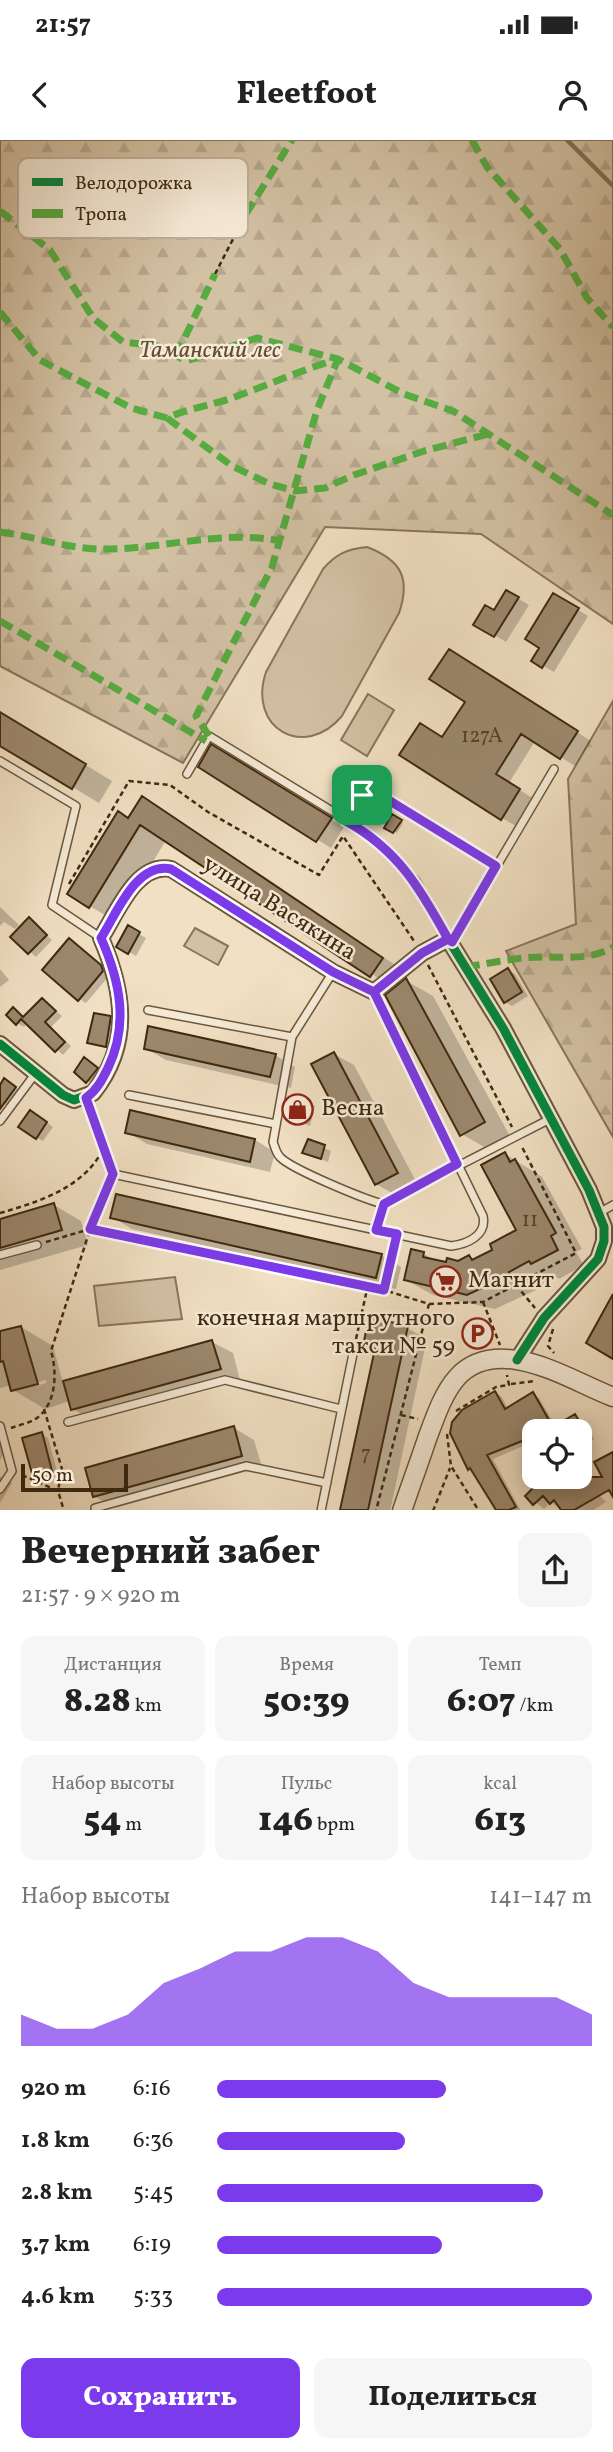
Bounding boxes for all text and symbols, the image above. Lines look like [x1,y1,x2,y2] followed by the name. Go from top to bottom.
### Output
[35,7,91,43] text: 21:57
[236,73,377,117] text: Fleetfoot
[21,76,59,114] icon: back
[554,76,592,114] icon: person
[18,158,248,238] legend
[75,171,193,197] text: Велодорожка
[75,202,127,228] text: Тропа
[139,334,281,368] park label: Таманский лес
[461,722,503,751] house number: 127А
[332,765,392,825] pin
[343,776,381,814] icon: arrive
[195,848,363,970] street label: улица Васякина
[281,1092,315,1126] shop icon: Весна
[321,1092,385,1126] place label: Весна
[522,1206,538,1235] house number: 11
[428,1264,462,1298] supermarket icon: Магнит
[468,1264,554,1298] place label: Магнит
[197,1302,455,1364] place label: конечная маршрутного такси № 59
[461,1316,495,1350] parking icon: конечная маршрутного такси № 59
[522,1419,592,1489] map controls
[522,1419,592,1489] button: locate
[361,1440,371,1469] house number: 7
[21,1462,128,1493] scale bar
[32,1463,73,1489] text: 50 m
[21,1527,320,1580] text: Вечерний забег
[518,1533,592,1607] button: share
[21,1580,180,1612] text: 21:57 · 9 × 920 m
[64,1652,162,1678] text: Дистанция
[279,1652,334,1678] text: Время
[479,1652,522,1678] text: Темп
[64,1678,131,1726] text: 8.28
[263,1678,350,1726] text: 50:39
[447,1678,516,1726] text: 6:07
[131,1693,162,1719] text: km
[516,1693,554,1719] text: /km
[51,1771,174,1797] text: Набор высоты
[281,1771,332,1797] text: Пульс
[483,1771,517,1797] text: kcal
[83,1797,122,1845] text: 54
[258,1797,313,1845] text: 146
[474,1797,526,1845] text: 613
[122,1812,142,1838] text: m
[313,1812,355,1838] text: bpm
[21,1881,170,1913] text: Набор высоты
[489,1881,592,1913] text: 141–147 m
[21,2073,87,2105] text: 920 m
[133,2073,171,2105] text: 6:16
[21,2125,90,2157] text: 1.8 km
[133,2125,174,2157] text: 6:36
[21,2177,93,2209] text: 2.8 km
[133,2177,174,2209] text: 5:45
[21,2229,90,2261] text: 3.7 km
[133,2229,171,2261] text: 6:19
[21,2281,95,2313] text: 4.6 km
[133,2281,173,2313] text: 5:33
[21,2358,300,2438] button: Сохранить
[314,2358,592,2438] button: Поделиться

